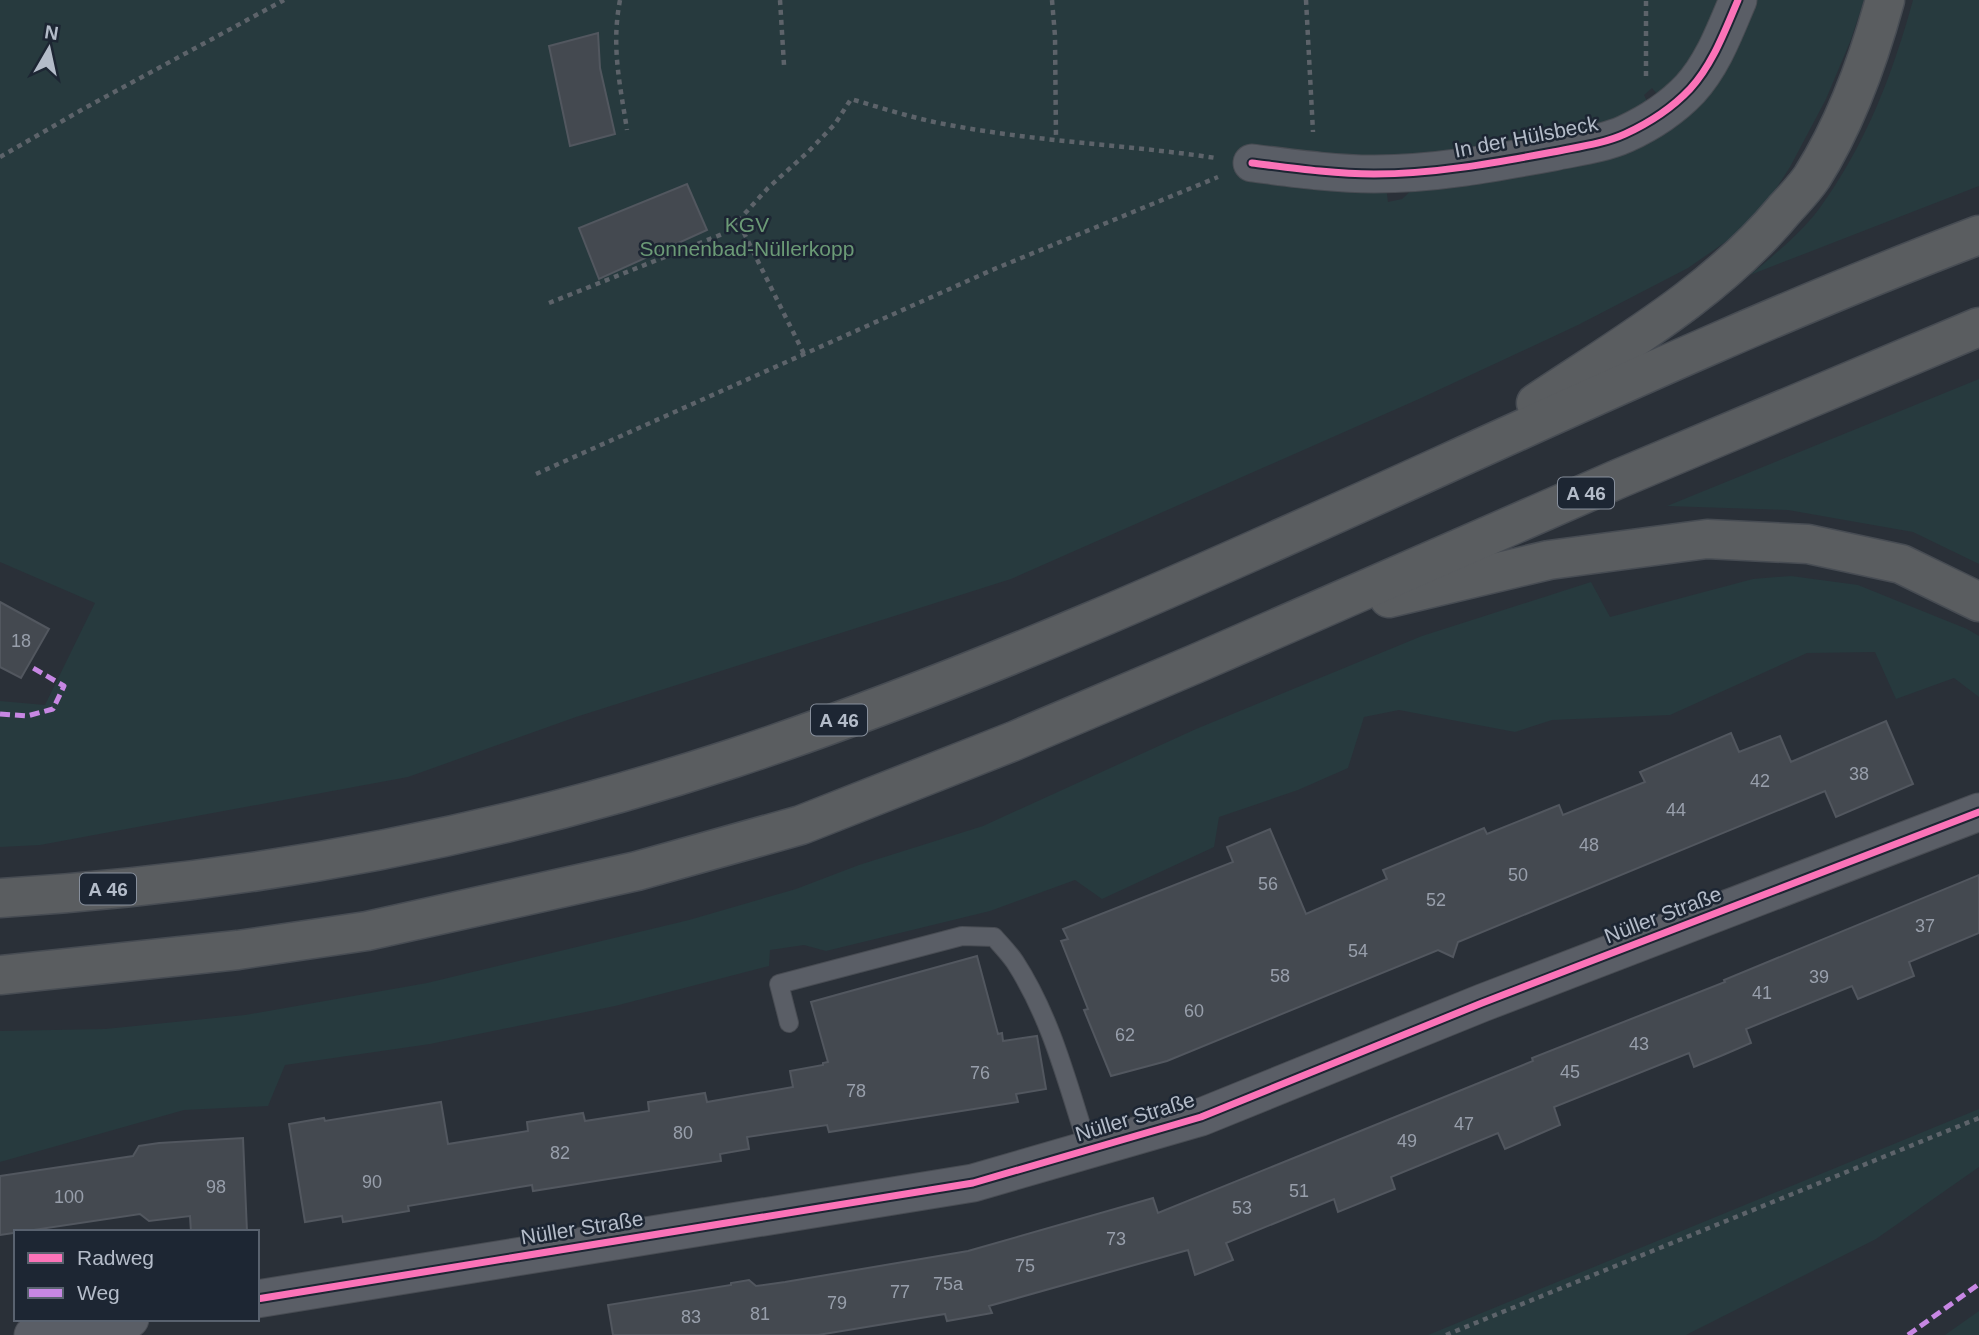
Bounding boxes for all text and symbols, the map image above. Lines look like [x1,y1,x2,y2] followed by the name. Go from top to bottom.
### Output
[14,14,84,84] north arrow
[43,21,60,44] text: N
[1452,111,1600,162] street label: In der Hülsbeck
[640,213,854,260] park label: KGV Sonnenbad-Nüllerkopp
[1558,478,1614,508] road number: A 46
[11,631,31,651] house number: 18
[811,705,867,736] road number: A 46
[1849,764,1869,784] house number: 38
[1750,771,1770,791] house number: 42
[1666,800,1686,820] house number: 44
[1579,835,1599,855] house number: 48
[1508,865,1528,885] house number: 50
[80,874,136,904] road number: A 46
[1258,874,1278,894] house number: 56
[1601,882,1725,947] street label: Nüller Straße
[1426,890,1446,910] house number: 52
[1915,916,1935,936] house number: 37
[1348,941,1368,961] house number: 54
[1270,966,1290,986] house number: 58
[1809,967,1829,987] house number: 39
[1752,983,1772,1003] house number: 41
[1184,1001,1204,1021] house number: 60
[1115,1025,1135,1045] house number: 62
[1629,1034,1649,1054] house number: 43
[1560,1062,1580,1082] house number: 45
[970,1063,990,1083] house number: 76
[846,1081,866,1101] house number: 78
[1072,1087,1197,1146] street label: Nüller Straße
[1454,1114,1474,1134] house number: 47
[673,1123,693,1143] house number: 80
[1397,1131,1417,1151] house number: 49
[550,1143,570,1163] house number: 82
[362,1172,382,1192] house number: 90
[206,1177,226,1197] house number: 98
[1289,1181,1309,1201] house number: 51
[54,1187,84,1207] house number: 100
[1232,1198,1252,1218] house number: 53
[519,1206,645,1249] street label: Nüller Straße
[1106,1229,1126,1249] house number: 73
[14,1230,259,1321] legend
[77,1246,154,1269] text: Radweg
[1015,1256,1035,1276] house number: 75
[933,1274,964,1294] house number: 75a
[77,1281,120,1304] text: Weg
[890,1282,910,1302] house number: 77
[827,1293,847,1313] house number: 79
[750,1304,770,1324] house number: 81
[681,1307,701,1327] house number: 83

